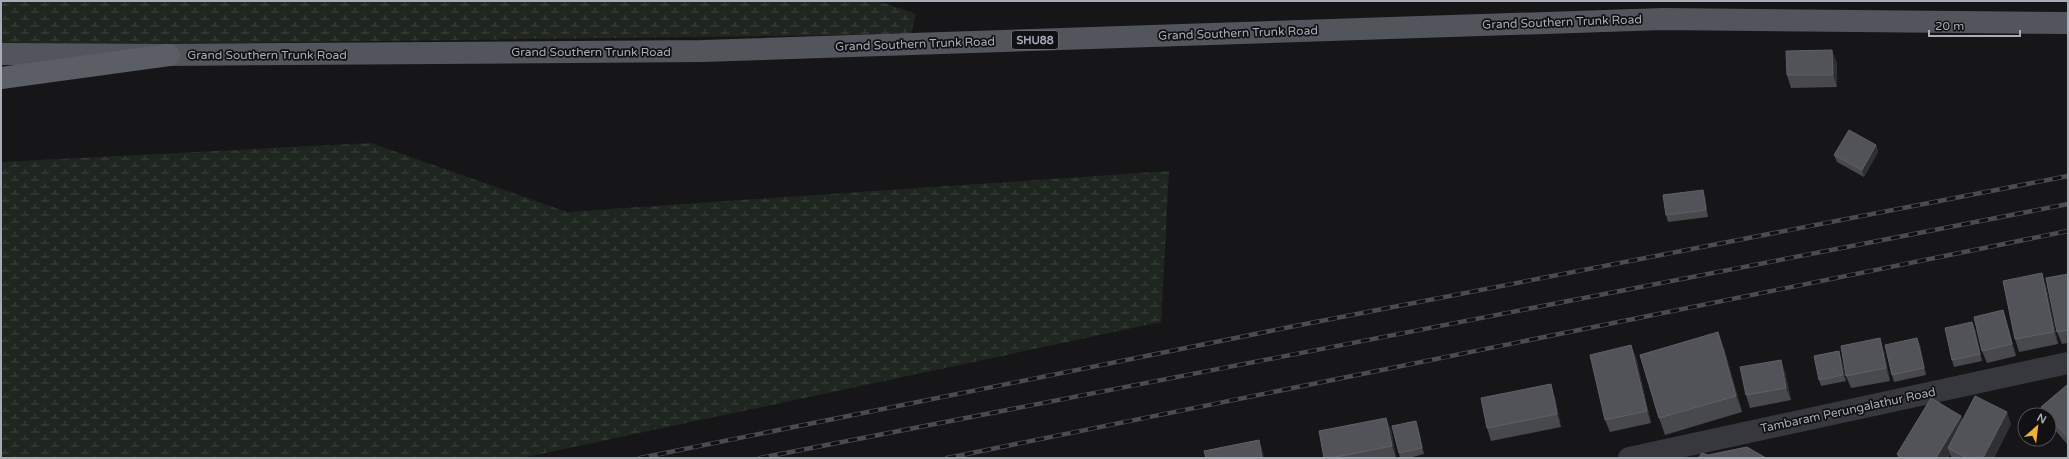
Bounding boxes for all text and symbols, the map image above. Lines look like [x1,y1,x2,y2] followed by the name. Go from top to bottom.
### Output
[1482,12,1642,32] street label: Grand Southern Trunk Road
[1929,12,2020,38] scale bar
[1935,19,1964,33] text: 20 m
[1158,23,1318,43] street label: Grand Southern Trunk Road
[1012,31,1058,49] road number: SHU88
[835,34,995,54] street label: Grand Southern Trunk Road
[511,45,671,59] street label: Grand Southern Trunk Road
[187,48,347,62] street label: Grand Southern Trunk Road
[1759,385,1937,435] street label: Tambaram Perungalathur Road
[2017,407,2057,447] north arrow
[2035,411,2048,426] text: N

